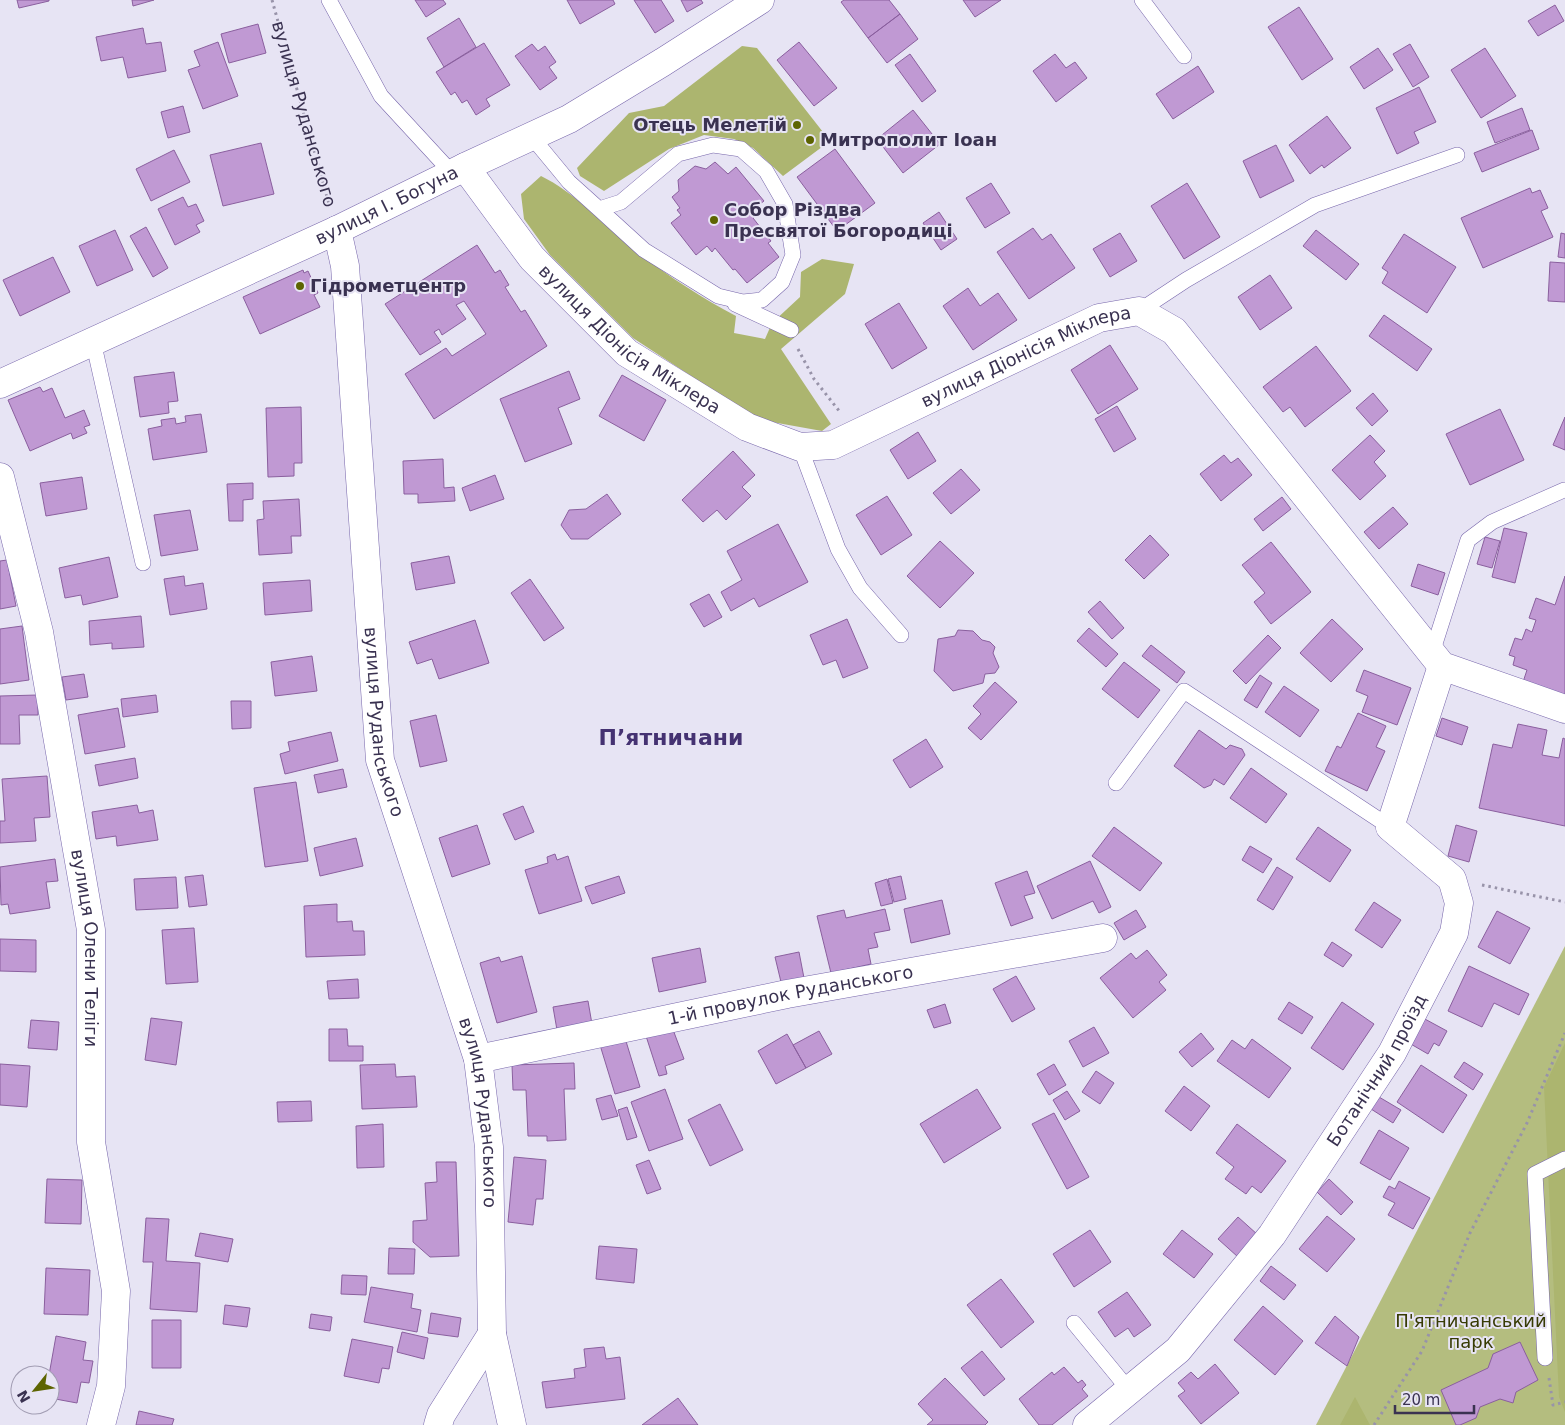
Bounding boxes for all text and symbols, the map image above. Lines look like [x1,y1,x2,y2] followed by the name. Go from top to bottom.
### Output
[268,18,341,209] street label: вулиця Руданського
[633,114,787,135] place label: Отець Мелетій
[791,119,803,131] marker: Отець Мелетій
[820,129,997,150] place label: Митрополит Іоан
[804,134,816,146] marker: Митрополит Іоан
[312,161,461,249] street label: вулиця І. Богуна
[724,199,953,241] place label: Собор Різдва Пресвятої Богородиці
[708,214,720,226] marker: Собор Різдва Пресвятої Богородиці
[535,260,724,418] street label: вулиця Діонісія Міклера
[310,275,466,296] place label: Гідрометцентр
[294,280,306,292] marker: Гідрометцентр
[917,302,1133,411] street label: вулиця Діонісія Міклера
[361,626,409,820] street label: вулиця Руданського
[599,725,743,750] district label: П’ятничани
[67,847,103,1047] street label: вулиця Олени Теліги
[666,961,915,1029] street label: 1-й провулок Руданського
[1322,990,1431,1150] street label: Ботанічний проїзд
[455,1014,501,1208] street label: вулиця Руданського
[1395,1310,1547,1352] park label: П'ятничанський парк
[10,1365,60,1415] north arrow
[1395,1382,1474,1414] scale bar
[14,1387,34,1406] text: N
[1402,1391,1440,1409] text: 20 m

